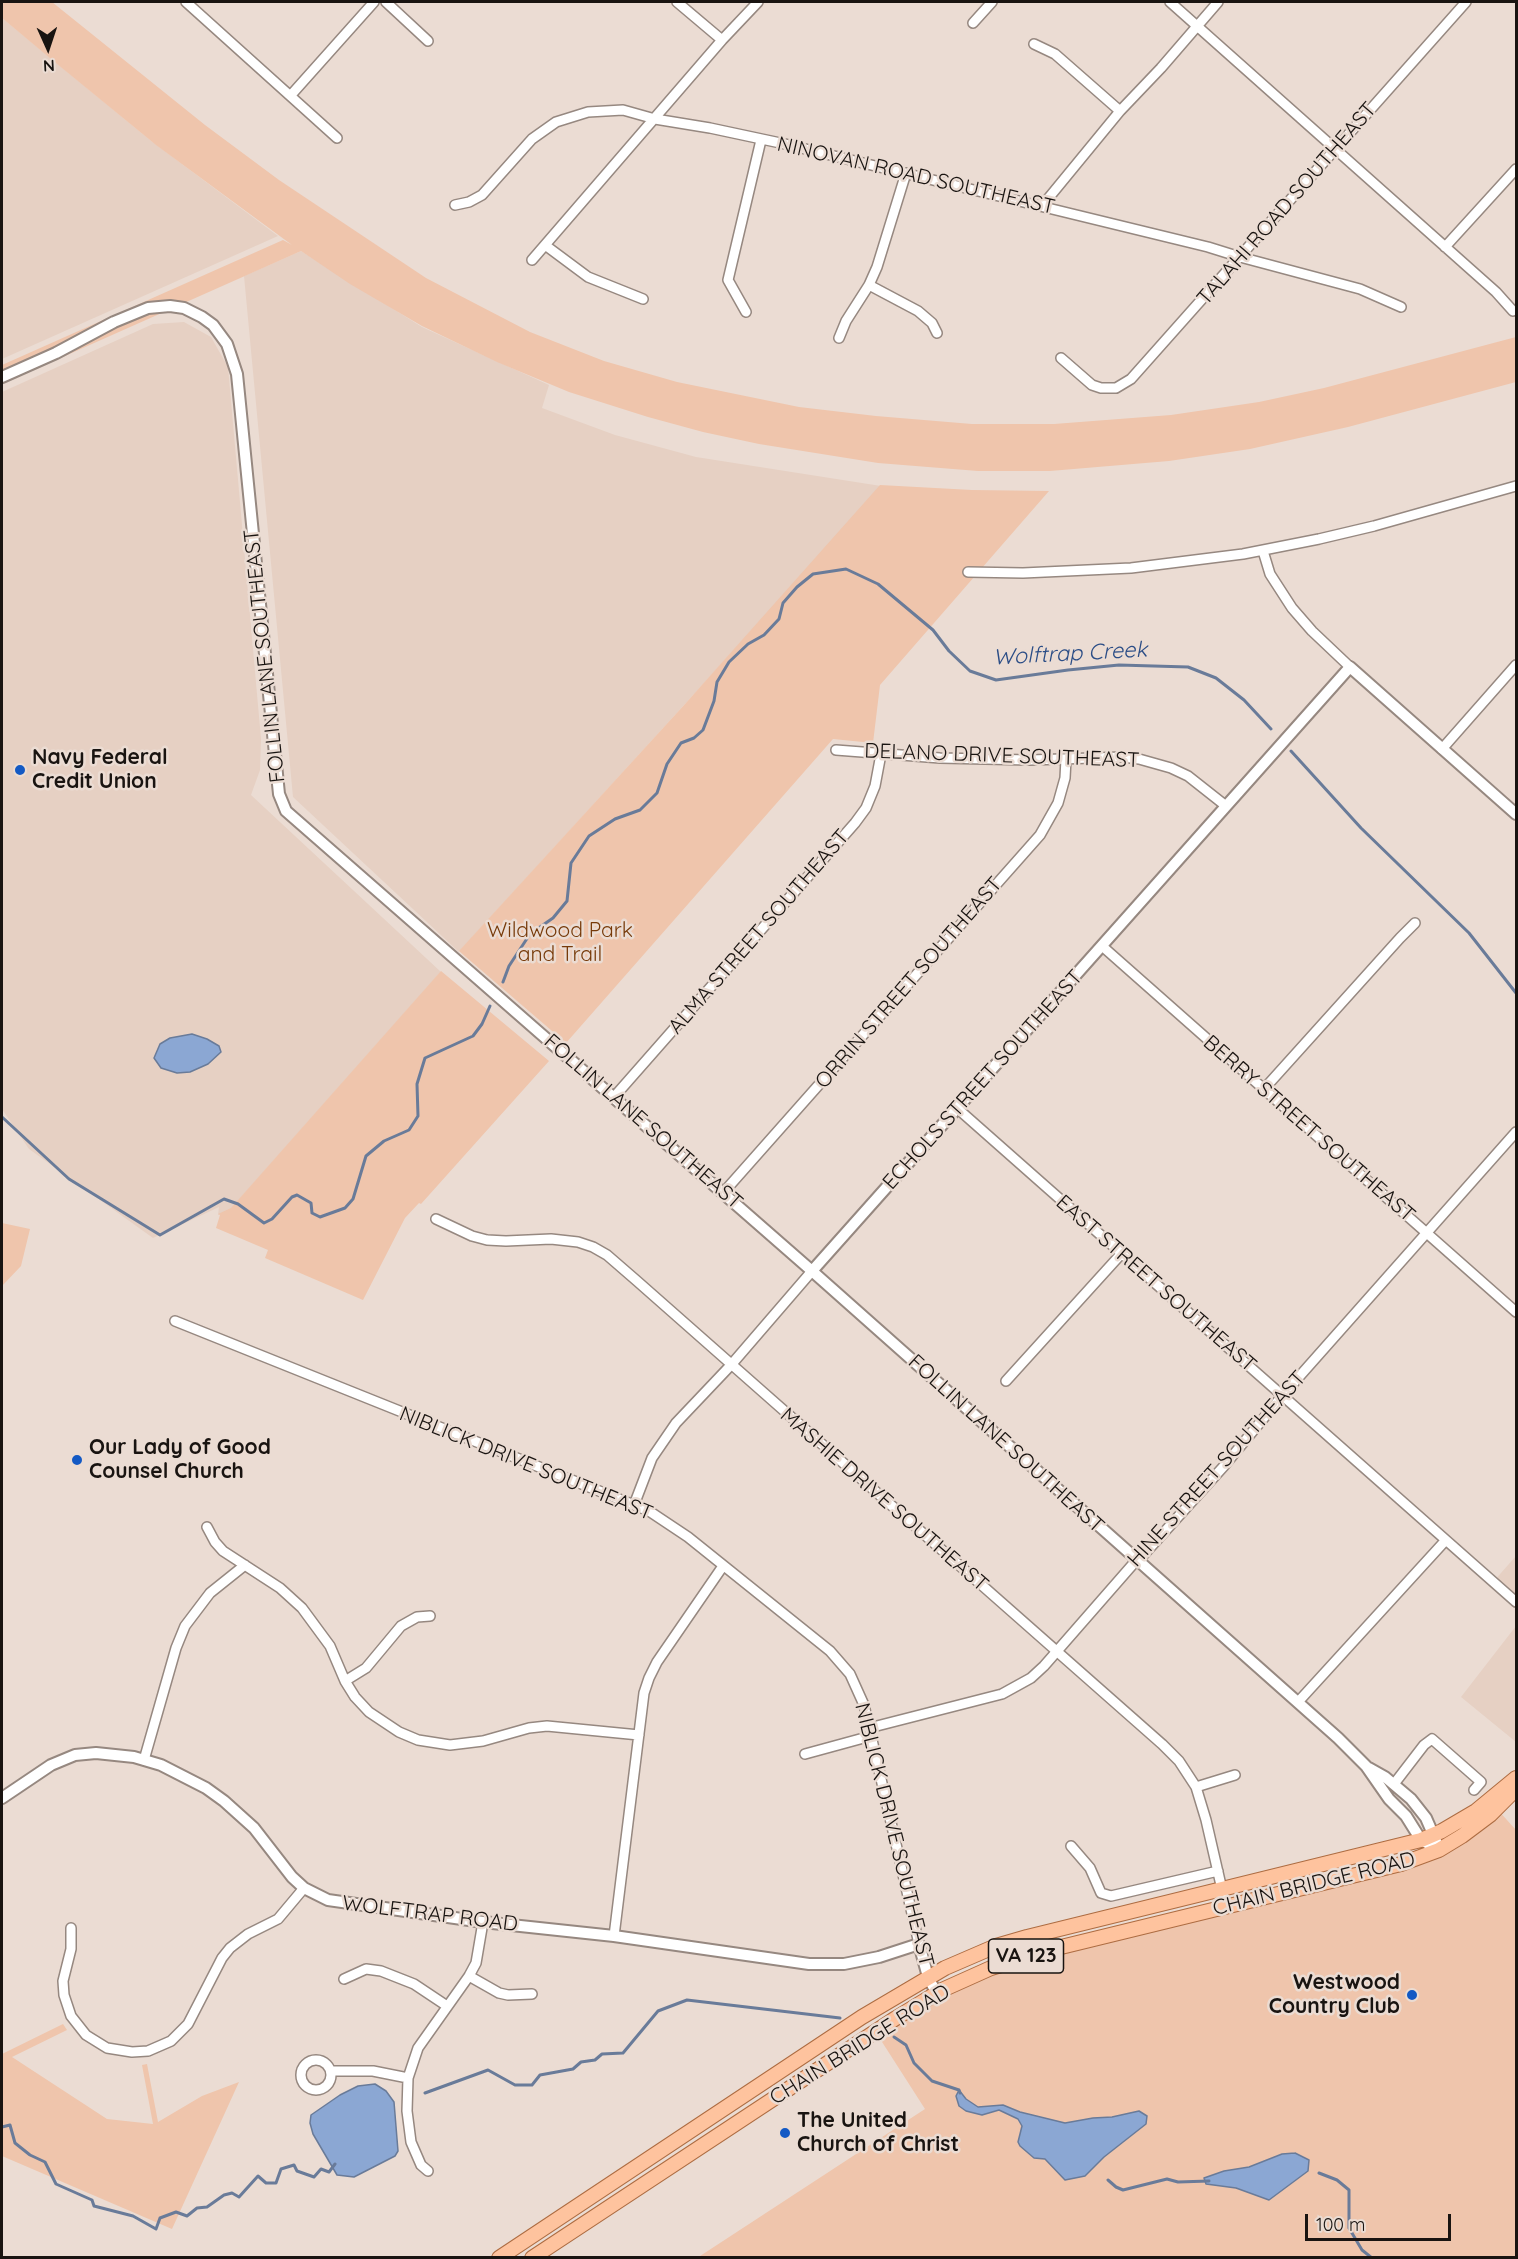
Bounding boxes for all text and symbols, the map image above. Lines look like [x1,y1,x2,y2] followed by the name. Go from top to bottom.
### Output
[18,18,78,78] north arrow
[43,56,55,76] text: N
[1192,97,1382,311] street label: TALAHI ROAD SOUTHEAST
[775,132,1057,220] street label: NINOVAN ROAD SOUTHEAST
[239,528,291,784] street label: FOLLIN LANE SOUTHEAST
[992,637,1148,671] water label: Wolftrap Creek
[864,739,1140,773] street label: DELANO DRIVE SOUTHEAST
[32,745,168,795] place label: Navy Federal Credit Union
[13,763,27,777] marker: Navy Federal Credit Union
[663,825,855,1039] street label: ALMA STREET SOUTHEAST
[810,872,1008,1094] street label: ORRIN STREET SOUTHEAST
[487,918,633,968] park label: Wildwood Park and Trail
[878,965,1088,1195] street label: ECHOLS STREET SOUTHEAST
[539,1029,747,1215] street label: FOLLIN LANE SOUTHEAST
[1198,1030,1420,1228] street label: BERRY STREET SOUTHEAST
[1051,1190,1261,1378] street label: EAST STREET SOUTHEAST
[903,1349,1109,1539] street label: FOLLIN LANE SOUTHEAST
[1122,1366,1312,1572] street label: HINE STREET SOUTHEAST
[396,1402,656,1526] street label: NIBLICK DRIVE SOUTHEAST
[775,1403,993,1597] street label: MASHIE DRIVE SOUTHEAST
[89,1435,271,1485] place label: Our Lady of Good Counsel Church
[70,1453,84,1467] marker: Our Lady of Good Counsel Church
[849,1700,939,1970] street label: NIBLICK DRIVE SOUTHEAST
[1210,1847,1418,1921] street label: CHAIN BRIDGE ROAD
[341,1891,519,1937] street label: WOLFTRAP ROAD
[988,1939,1064,1973] road number: VA 123
[1269,1970,1400,2020] place label: Westwood Country Club
[765,1979,955,2111] street label: CHAIN BRIDGE ROAD
[1405,1988,1419,2002] marker: Westwood Country Club
[797,2108,959,2158] place label: The United Church of Christ
[778,2126,792,2140] marker: The United Church of Christ
[1308,2202,1454,2240] scale bar
[1316,2213,1365,2236] text: 100 m

